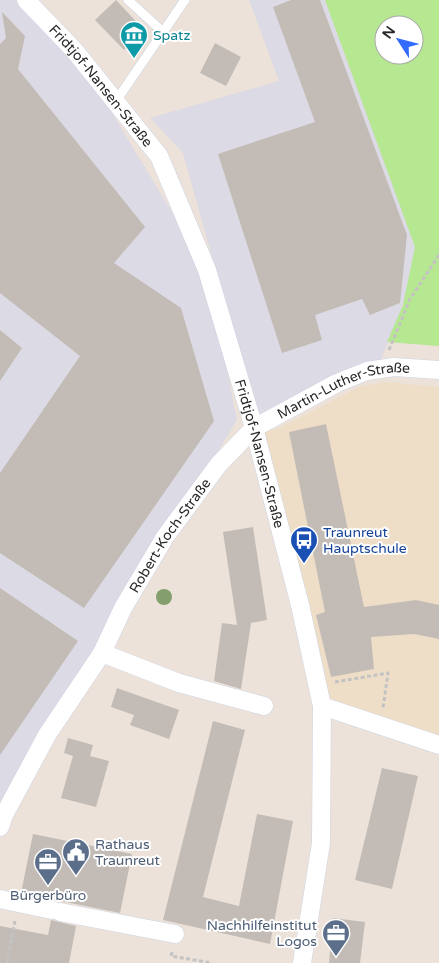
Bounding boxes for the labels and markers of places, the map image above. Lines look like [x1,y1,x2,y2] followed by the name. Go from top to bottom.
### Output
[119,20,149,59] museum icon: Spatz
[153,27,190,44] place label: Spatz
[323,524,407,557] place label: Traunreut Hauptschule
[289,525,319,564] bus stop icon: Traunreut Hauptschule
[95,836,161,869] place label: Rathaus Traunreut
[61,837,91,876] public building icon: Rathaus Traunreut
[33,847,63,886] office icon: Bürgerbüro
[10,887,86,904] place label: Bürgerbüro
[207,917,318,950] place label: Nachhilfeinstitut Logos
[321,918,351,957] office icon: Nachhilfeinstitut Logos

